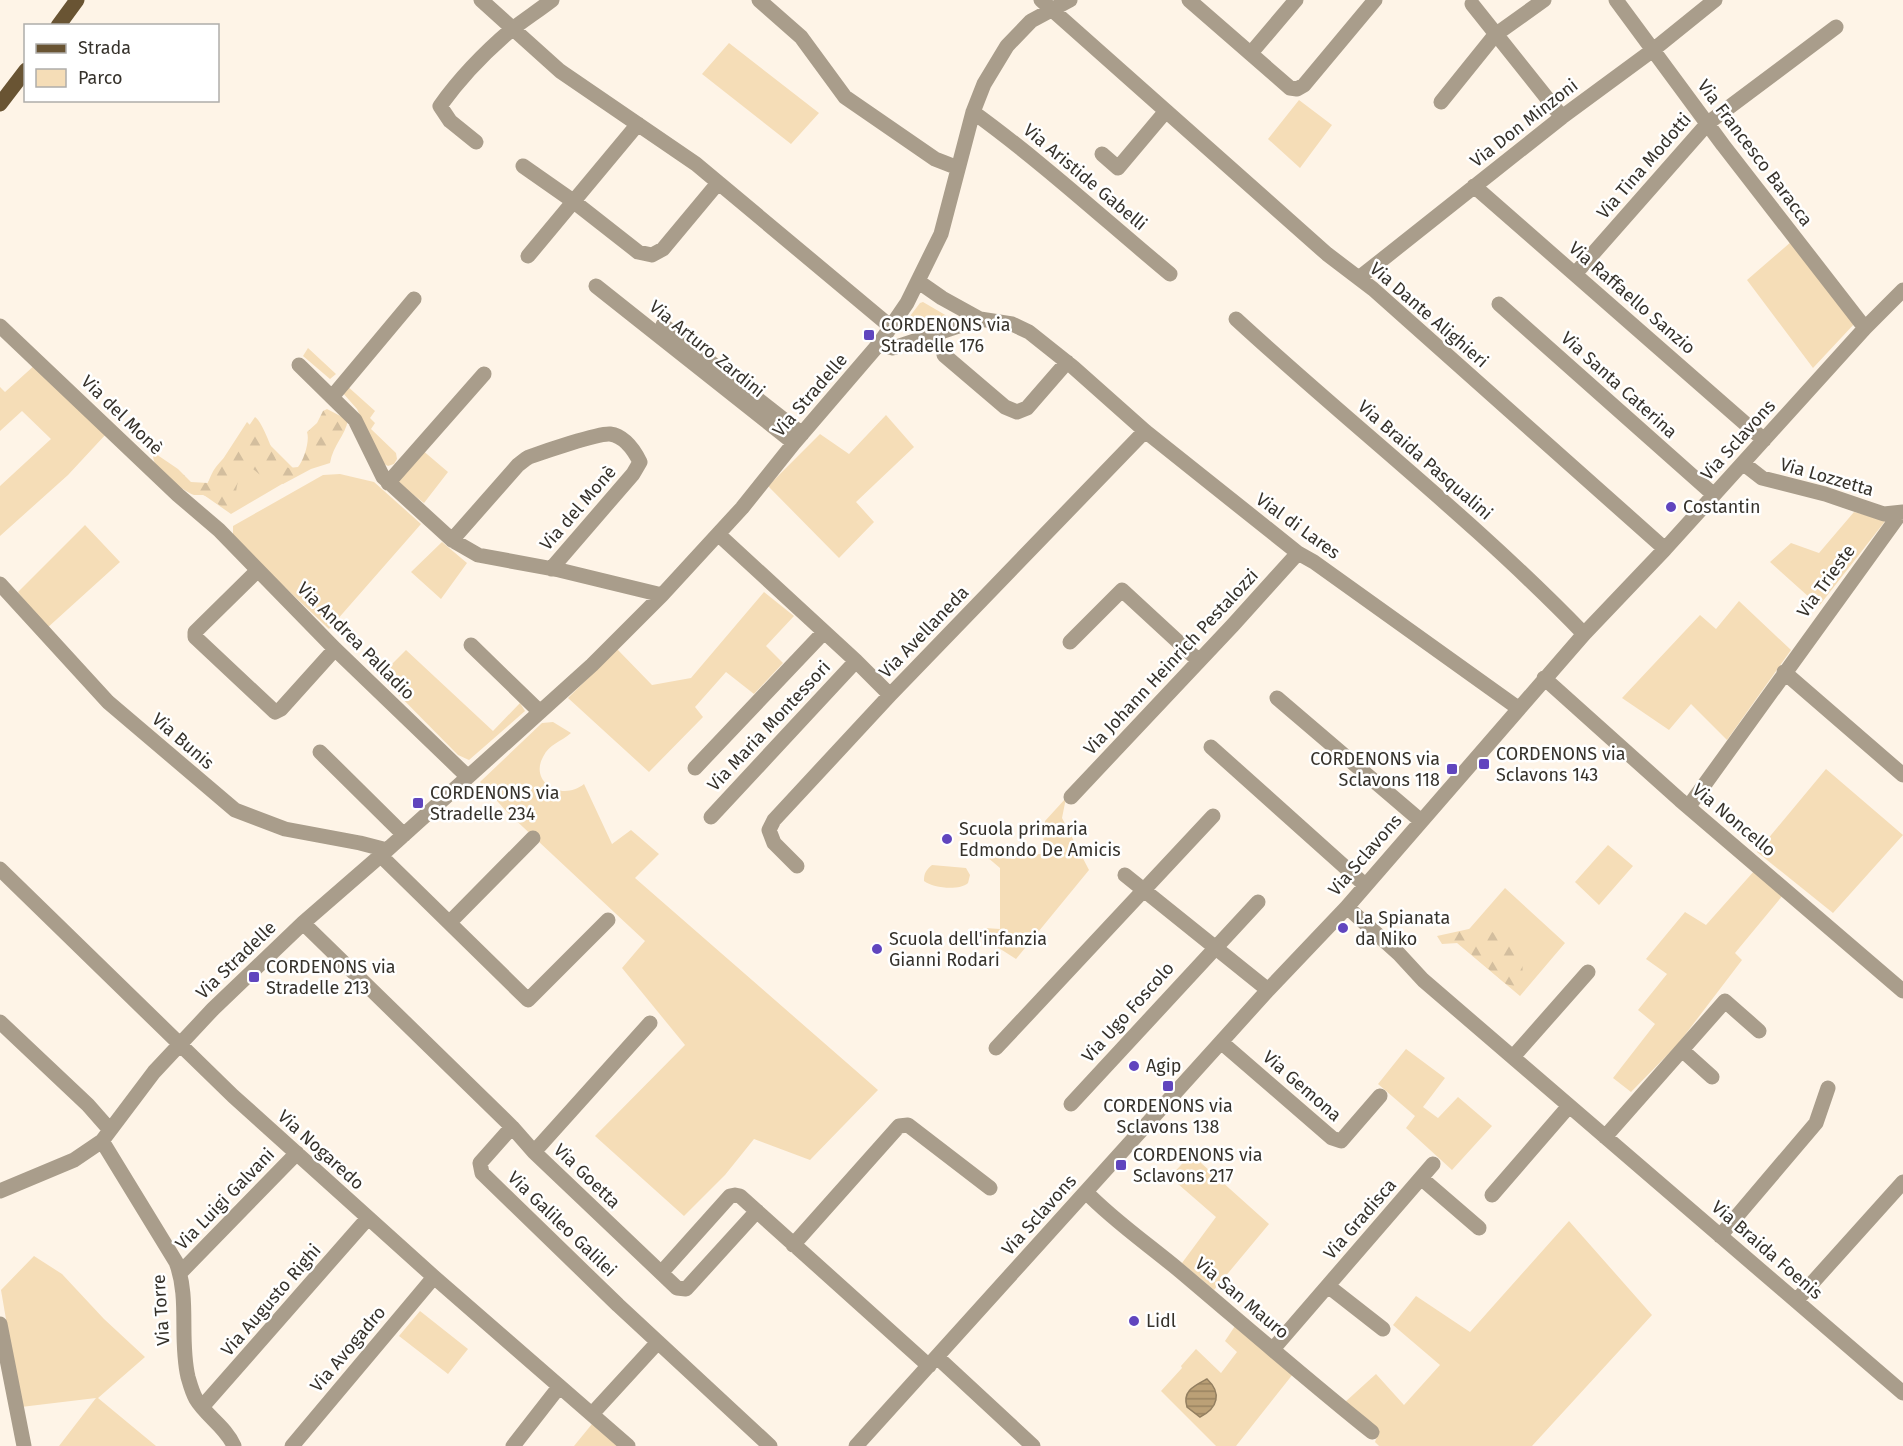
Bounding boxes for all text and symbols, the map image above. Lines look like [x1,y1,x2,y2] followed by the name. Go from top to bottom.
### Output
[24,24,219,102] legend
[78,37,131,59] text: Strada
[78,67,122,89] text: Parco
[1466,74,1582,172] street label: Via Don Minzoni
[1693,75,1817,231] street label: Via Francesco Baracca
[1592,109,1696,223] street label: Via Tina Modotti
[1019,119,1151,235] street label: Via Aristide Gabelli
[1564,237,1700,359] street label: Via Raffaello Sanzio
[1365,258,1493,372] street label: Via Dante Alighieri
[645,296,769,402] street label: Via Arturo Zardini
[881,314,1011,357] place label: CORDENONS via Stradelle 176
[1556,327,1682,443] street label: Via Santa Caterina
[862,328,876,342] marker: CORDENONS via Stradelle 176
[768,349,852,441] street label: Via Stradelle
[77,371,167,459] street label: Via del Monè
[1353,395,1497,525] street label: Via Braida Pasqualini
[1696,395,1780,485] street label: Via Sclavons
[1778,453,1876,501] street label: Via Lozzetta
[535,461,621,555] street label: Via del Monè
[1252,488,1344,564] street label: Vial di Lares
[1683,496,1760,518] place label: Costantin
[1664,500,1678,514] marker: Costantin
[1792,540,1860,622] street label: Via Trieste
[1079,565,1263,759] street label: Via Johann Heinrich Pestalozzi
[293,578,419,704] street label: Via Andrea Palladio
[875,581,973,683] street label: Via Avellaneda
[703,656,835,796] street label: Via Maria Montessori
[147,708,219,774] street label: Via Bunis
[1496,743,1626,786] place label: CORDENONS via Sclavons 143
[1310,748,1440,791] place label: CORDENONS via Sclavons 118
[1477,757,1491,771] marker: CORDENONS via Sclavons 143
[1445,762,1459,776] marker: CORDENONS via Sclavons 118
[1688,779,1780,861] street label: Via Noncello
[430,782,560,825] place label: CORDENONS via Stradelle 234
[411,796,425,810] marker: CORDENONS via Stradelle 234
[1324,810,1406,900] street label: Via Sclavons
[959,818,1121,861] place label: Scuola primaria Edmondo De Amicis
[940,832,954,846] marker: Scuola primaria Edmondo De Amicis
[1355,907,1450,950] place label: La Spianata da Niko
[191,916,281,1004] street label: Via Stradelle
[1336,921,1350,935] marker: La Spianata da Niko
[889,928,1047,971] place label: Scuola dell'infanzia Gianni Rodari
[870,942,884,956] marker: Scuola dell'infanzia Gianni Rodari
[266,956,396,999] place label: CORDENONS via Stradelle 213
[1077,957,1179,1067] street label: Via Ugo Foscolo
[247,970,261,984] marker: CORDENONS via Stradelle 213
[1258,1046,1346,1126] street label: Via Gemona
[1146,1055,1181,1077] place label: Agip
[1127,1059,1141,1073] marker: Agip
[1161,1079,1175,1093] marker: CORDENONS via Sclavons 138
[1103,1095,1233,1138] place label: CORDENONS via Sclavons 138
[273,1105,369,1195] street label: Via Nogaredo
[549,1139,625,1213] street label: Via Goetta
[171,1143,279,1255] street label: Via Luigi Galvani
[1133,1144,1263,1187] place label: CORDENONS via Sclavons 217
[1114,1158,1128,1172] marker: CORDENONS via Sclavons 217
[503,1167,621,1281] street label: Via Galileo Galilei
[997,1170,1081,1260] street label: Via Sclavons
[1319,1174,1401,1264] street label: Via Gradisca
[1707,1196,1827,1304] street label: Via Braida Foenis
[216,1240,326,1360] street label: Via Augusto Righi
[1191,1252,1293,1344] street label: Via San Mauro
[148,1273,174,1347] street label: Via Torre
[306,1301,390,1397] street label: Via Avogadro
[1146,1310,1176,1332] place label: Lidl
[1127,1314,1141,1328] marker: Lidl

